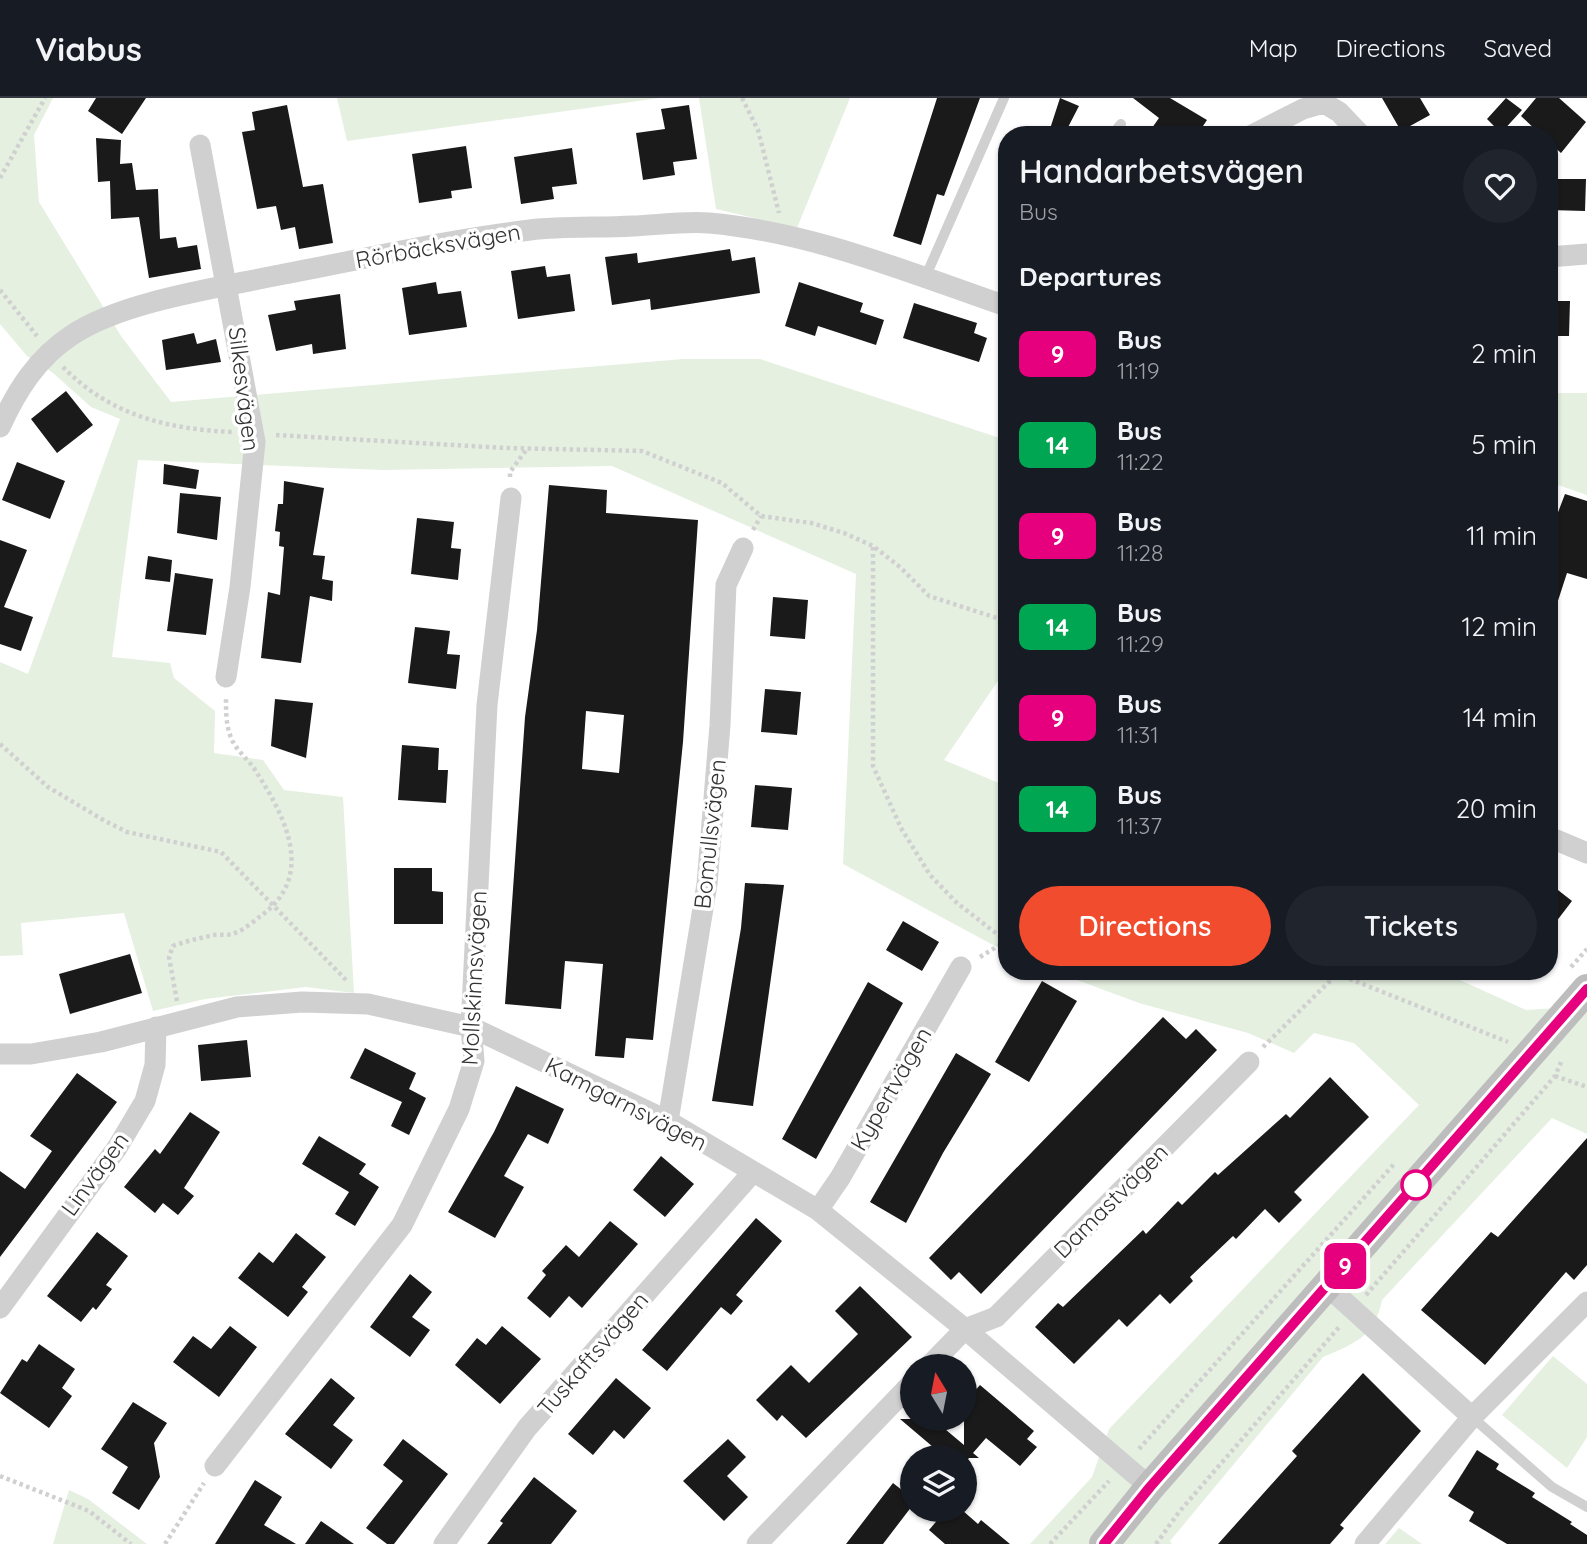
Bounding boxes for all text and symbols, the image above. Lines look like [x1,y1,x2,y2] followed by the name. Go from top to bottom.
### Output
[35,28,142,69] text: Viabus
[1249,33,1298,63] text: Map
[1336,33,1446,63] text: Directions
[1484,33,1552,63] text: Saved
[1463,149,1537,223] button: heart
[1019,150,1304,191] text: Handarbetsvägen
[1019,197,1058,226] text: Bus
[353,217,523,274] street label: Rörbäcksvägen
[1019,260,1162,293] text: Departures
[1117,323,1162,356] text: Bus
[222,325,267,453] street label: Silkesvägen
[1471,337,1537,370] text: 2 min
[1051,339,1064,369] text: 9
[1117,356,1160,385] text: 11:19
[1117,414,1162,447] text: Bus
[1471,428,1537,461] text: 5 min
[1046,430,1069,460] text: 14
[1117,447,1164,476] text: 11:22
[1117,505,1162,538] text: Bus
[1466,519,1537,552] text: 11 min
[1051,521,1064,551] text: 9
[1117,538,1163,567] text: 11:28
[1117,596,1162,629] text: Bus
[1462,610,1537,643] text: 12 min
[1046,612,1069,642] text: 14
[1117,629,1164,658] text: 11:29
[1117,687,1162,720] text: Bus
[1463,701,1537,734] text: 14 min
[1051,703,1064,733] text: 9
[1117,720,1159,749] text: 11:31
[687,758,732,910] street label: Bomullsvägen
[1117,778,1162,811] text: Bus
[1456,792,1537,825] text: 20 min
[1046,794,1069,824] text: 14
[1117,811,1162,840] text: 11:37
[1019,886,1271,966] button: Directions
[1285,886,1537,966] button: Tickets
[454,890,493,1066] street label: Mollskinnsvägen
[844,1022,938,1156] street label: Kypertvägen
[540,1050,712,1157] street label: Kamgarnsvägen
[54,1126,135,1221] street label: Linvägen
[1047,1137,1174,1264] street label: Damastvägen
[1401,1170,1431,1200] unlabelled marker
[1322,1243,1368,1289] line badge: 9
[1338,1251,1352,1281] text: 9
[531,1286,654,1422] street label: Tuskaftsvägen
[900,1354,976,1432] north arrow
[900,1354,977,1522] map controls
[900,1445,977,1522] button: layers

